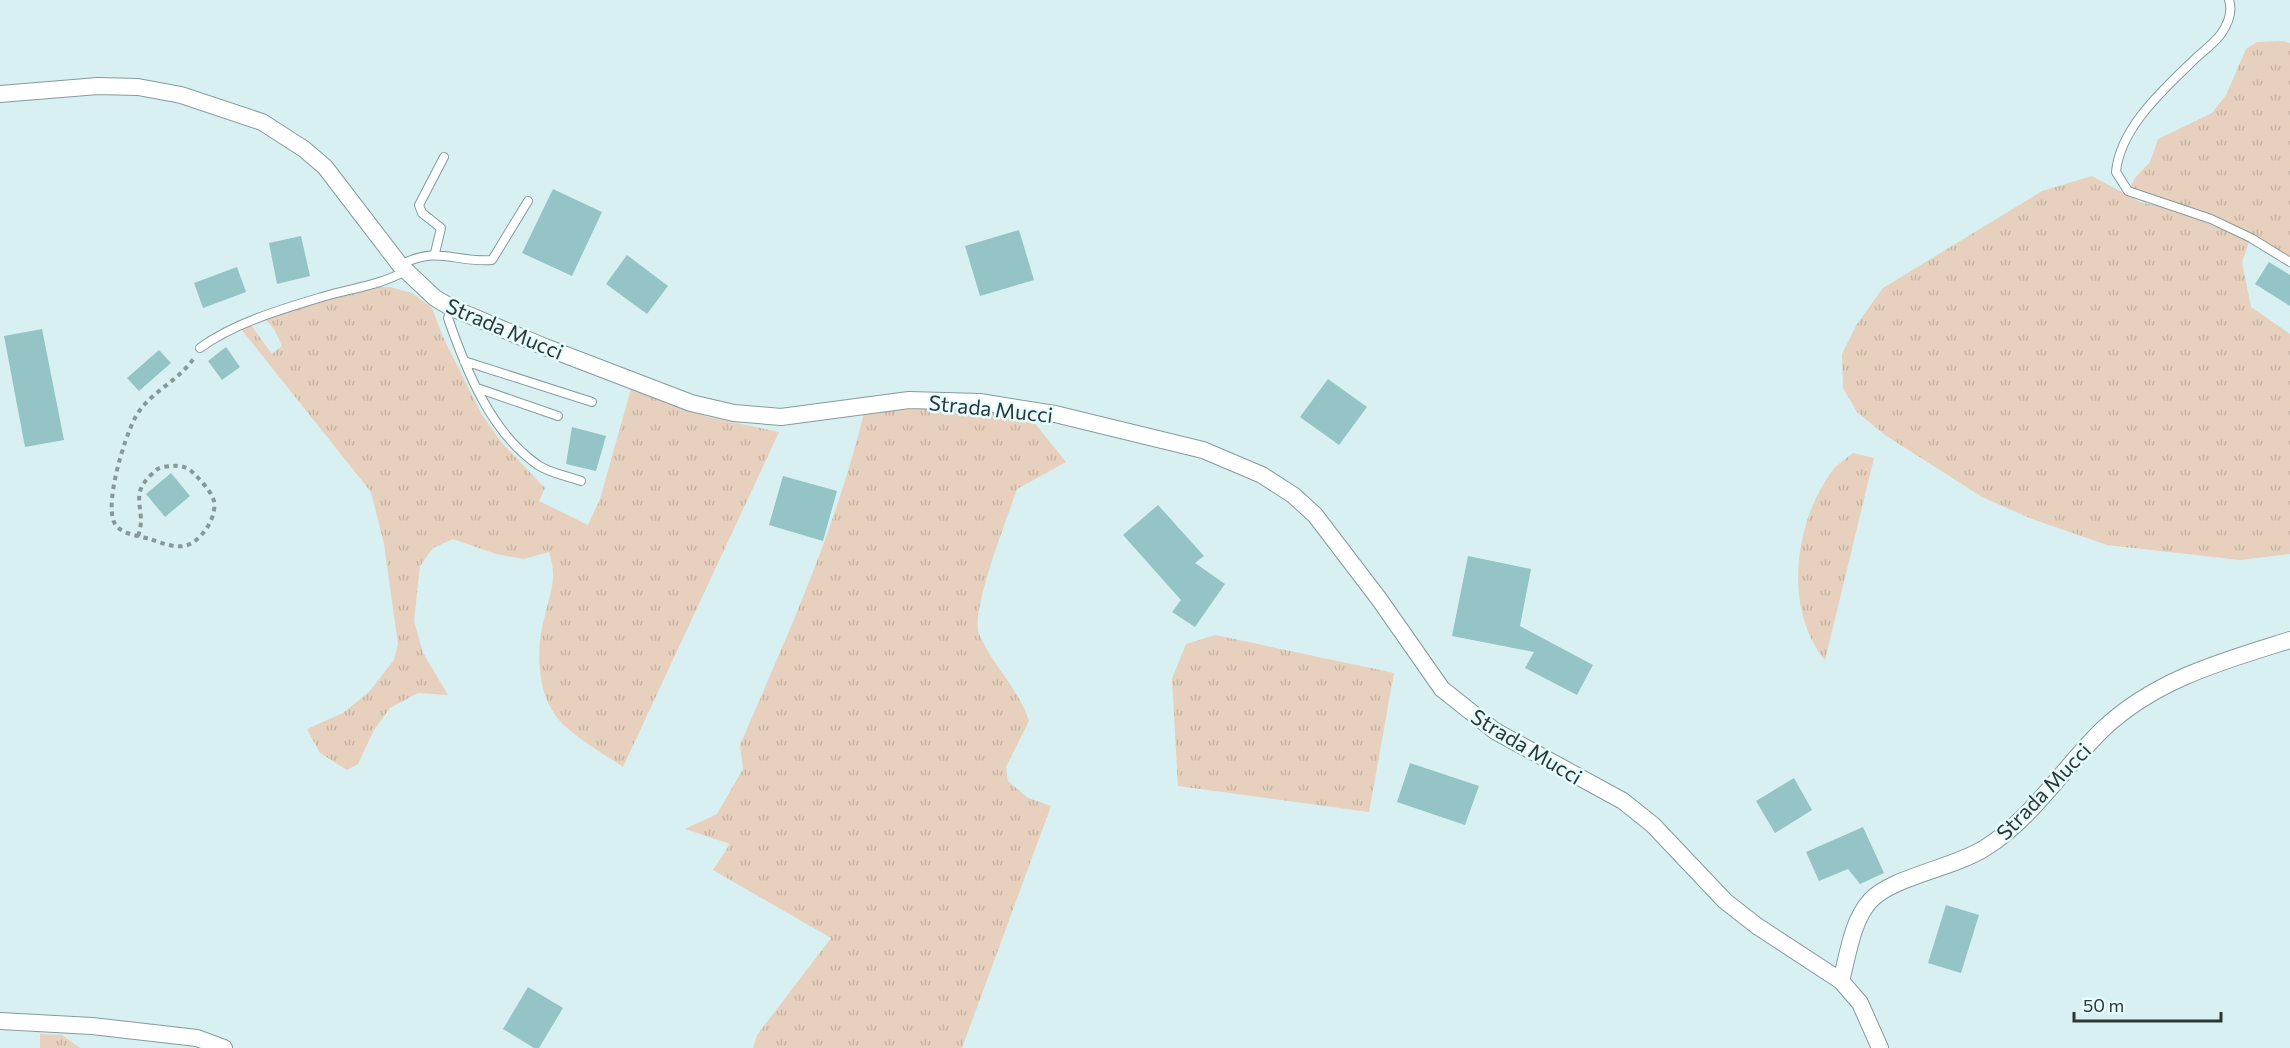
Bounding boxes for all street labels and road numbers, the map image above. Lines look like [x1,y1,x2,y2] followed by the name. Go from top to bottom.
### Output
[443,292,567,364] street label: Strada Mucci
[928,389,1054,427] street label: Strada Mucci
[1467,703,1587,789] street label: Strada Mucci
[1991,737,2095,845] street label: Strada Mucci

